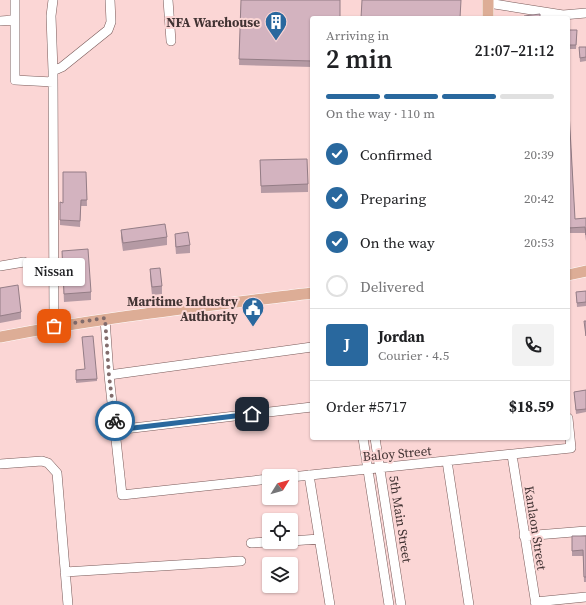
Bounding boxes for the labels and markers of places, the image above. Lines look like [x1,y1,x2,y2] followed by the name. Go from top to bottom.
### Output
[263,9,289,42] building icon: NFA Warehouse
[166,14,260,31] place label: NFA Warehouse
[23,258,85,286] callout: Nissan
[127,293,238,325] place label: Maritime Industry Authority
[240,295,266,328] public building icon: Maritime Industry Authority
[37,309,71,343] pin
[235,397,269,431] pin

